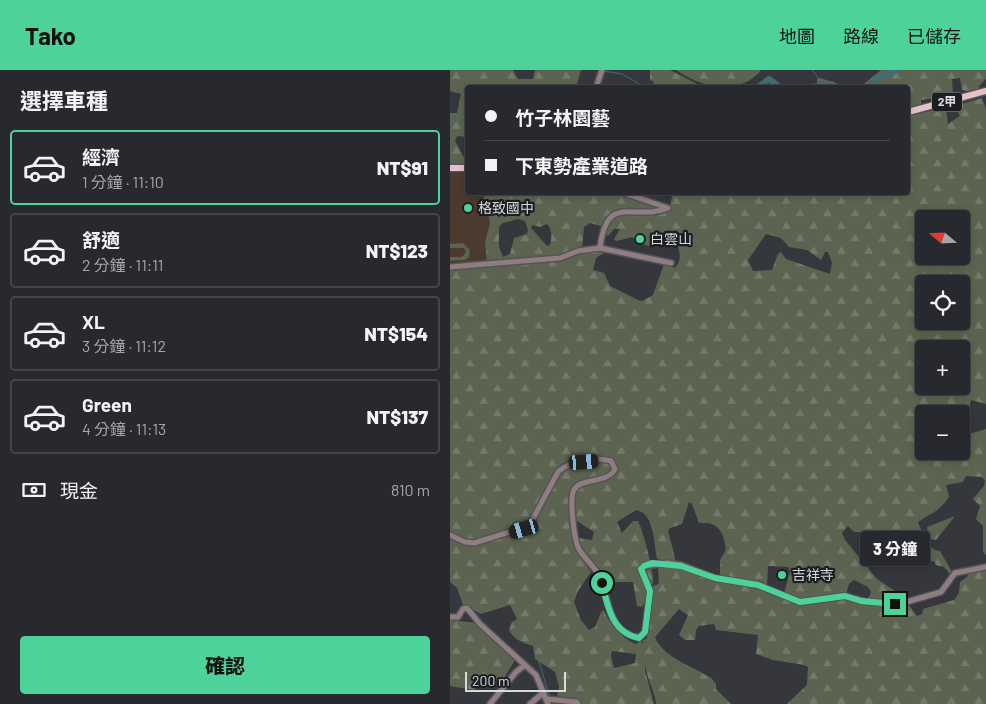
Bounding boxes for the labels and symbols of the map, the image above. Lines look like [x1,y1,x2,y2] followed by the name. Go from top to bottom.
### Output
[932,92,962,112] road number: 2甲
[478,199,534,216] place label: 格致國中
[462,202,474,214] marker: 格致國中
[915,210,970,265] north arrow
[650,230,692,247] place label: 白雲山
[634,233,646,245] marker: 白雲山
[568,453,599,471] car
[507,518,540,540] car
[860,532,930,566] callout: 3 分鐘
[792,566,834,583] place label: 吉祥寺
[776,569,788,581] marker: 吉祥寺
[591,572,613,594] route start
[884,593,906,615] route end
[465,669,566,692] scale bar

